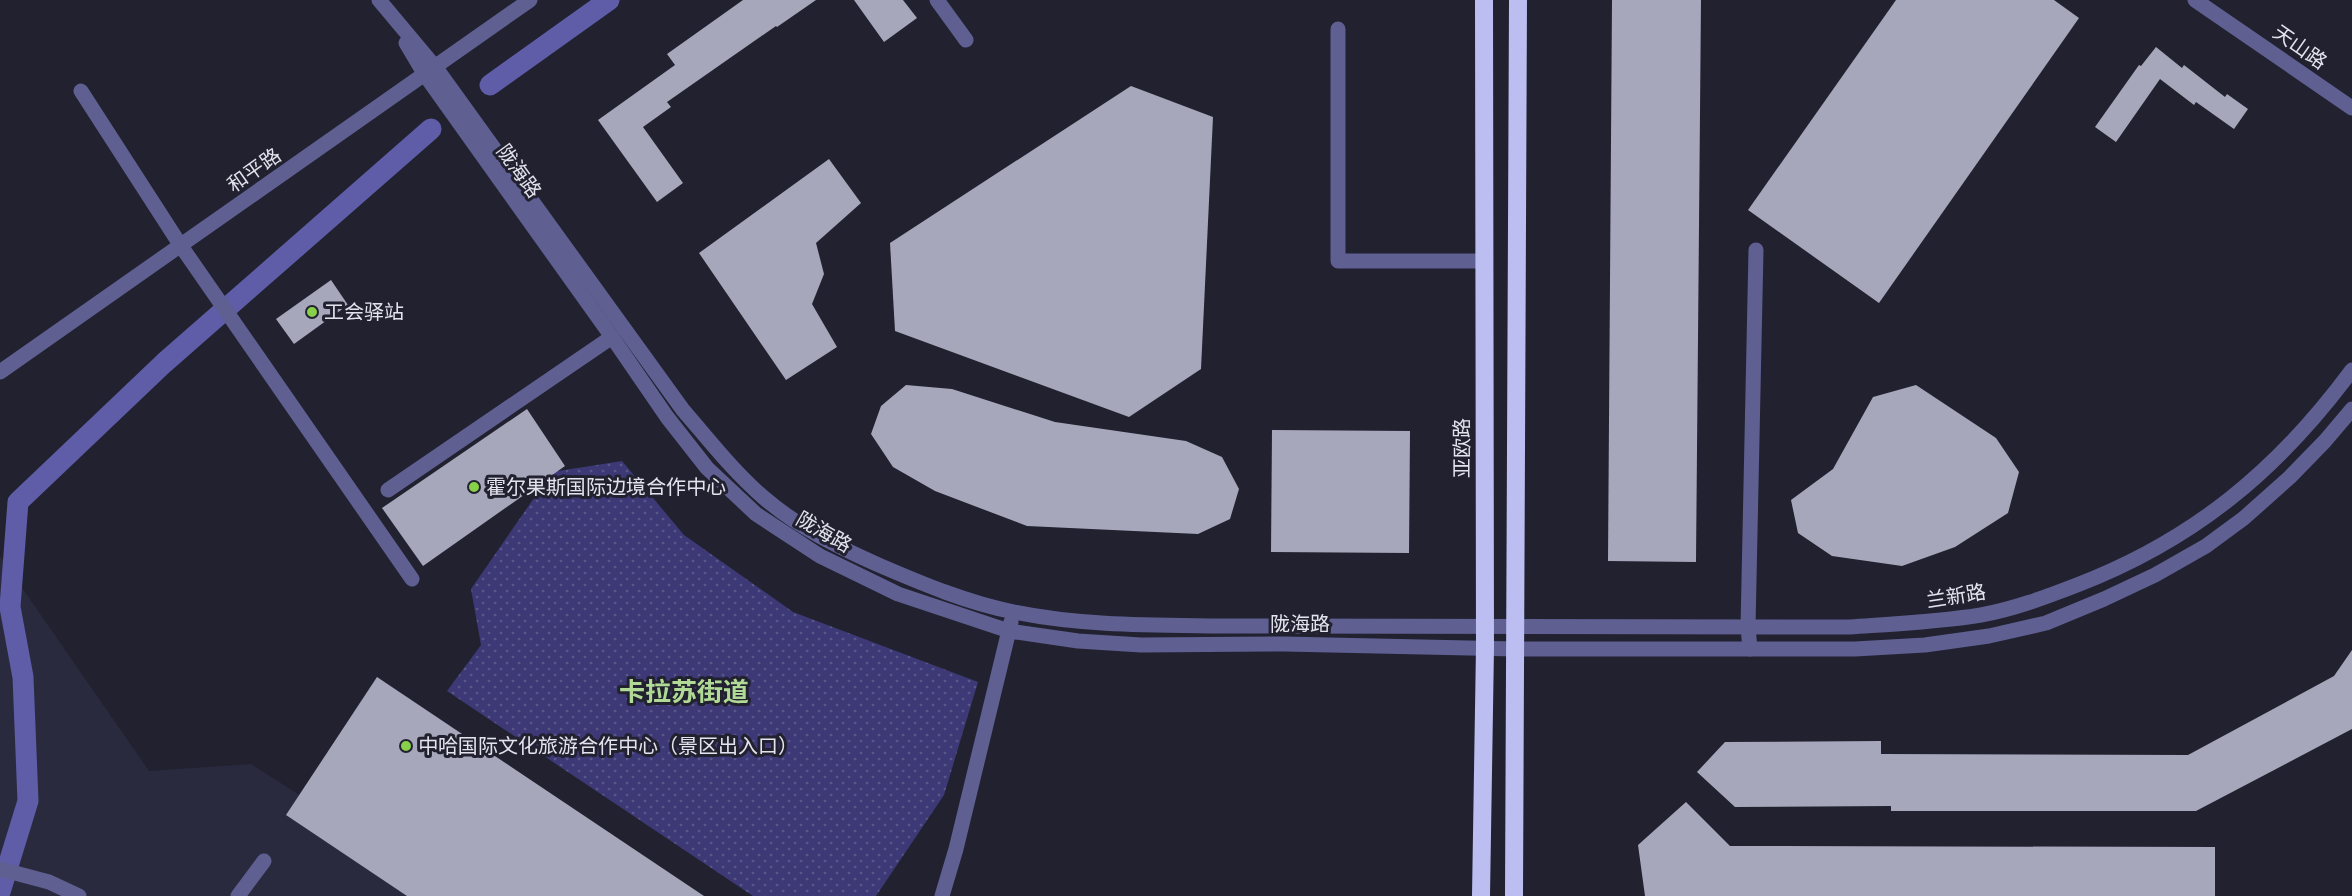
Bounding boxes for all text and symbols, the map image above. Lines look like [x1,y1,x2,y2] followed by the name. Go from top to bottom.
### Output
[2269,20,2331,74] street label: 天山路
[492,140,546,202] street label: 陇海路
[223,143,285,197] street label: 和平路
[324,300,404,324] place label: 工会驿站
[305,305,319,319] marker: 工会驿站
[1450,418,1474,478] street label: 亚欧路
[486,475,726,499] place label: 霍尔果斯国际边境合作中心
[467,480,481,494] marker: 霍尔果斯国际边境合作中心
[792,507,856,557] street label: 陇海路
[1924,579,1988,613] street label: 兰新路
[1270,612,1330,636] street label: 陇海路
[619,676,749,708] district label: 卡拉苏街道
[418,734,798,758] place label: 中哈国际文化旅游合作中心（景区出入口）
[399,739,413,753] marker: 中哈国际文化旅游合作中心（景区出入口）

